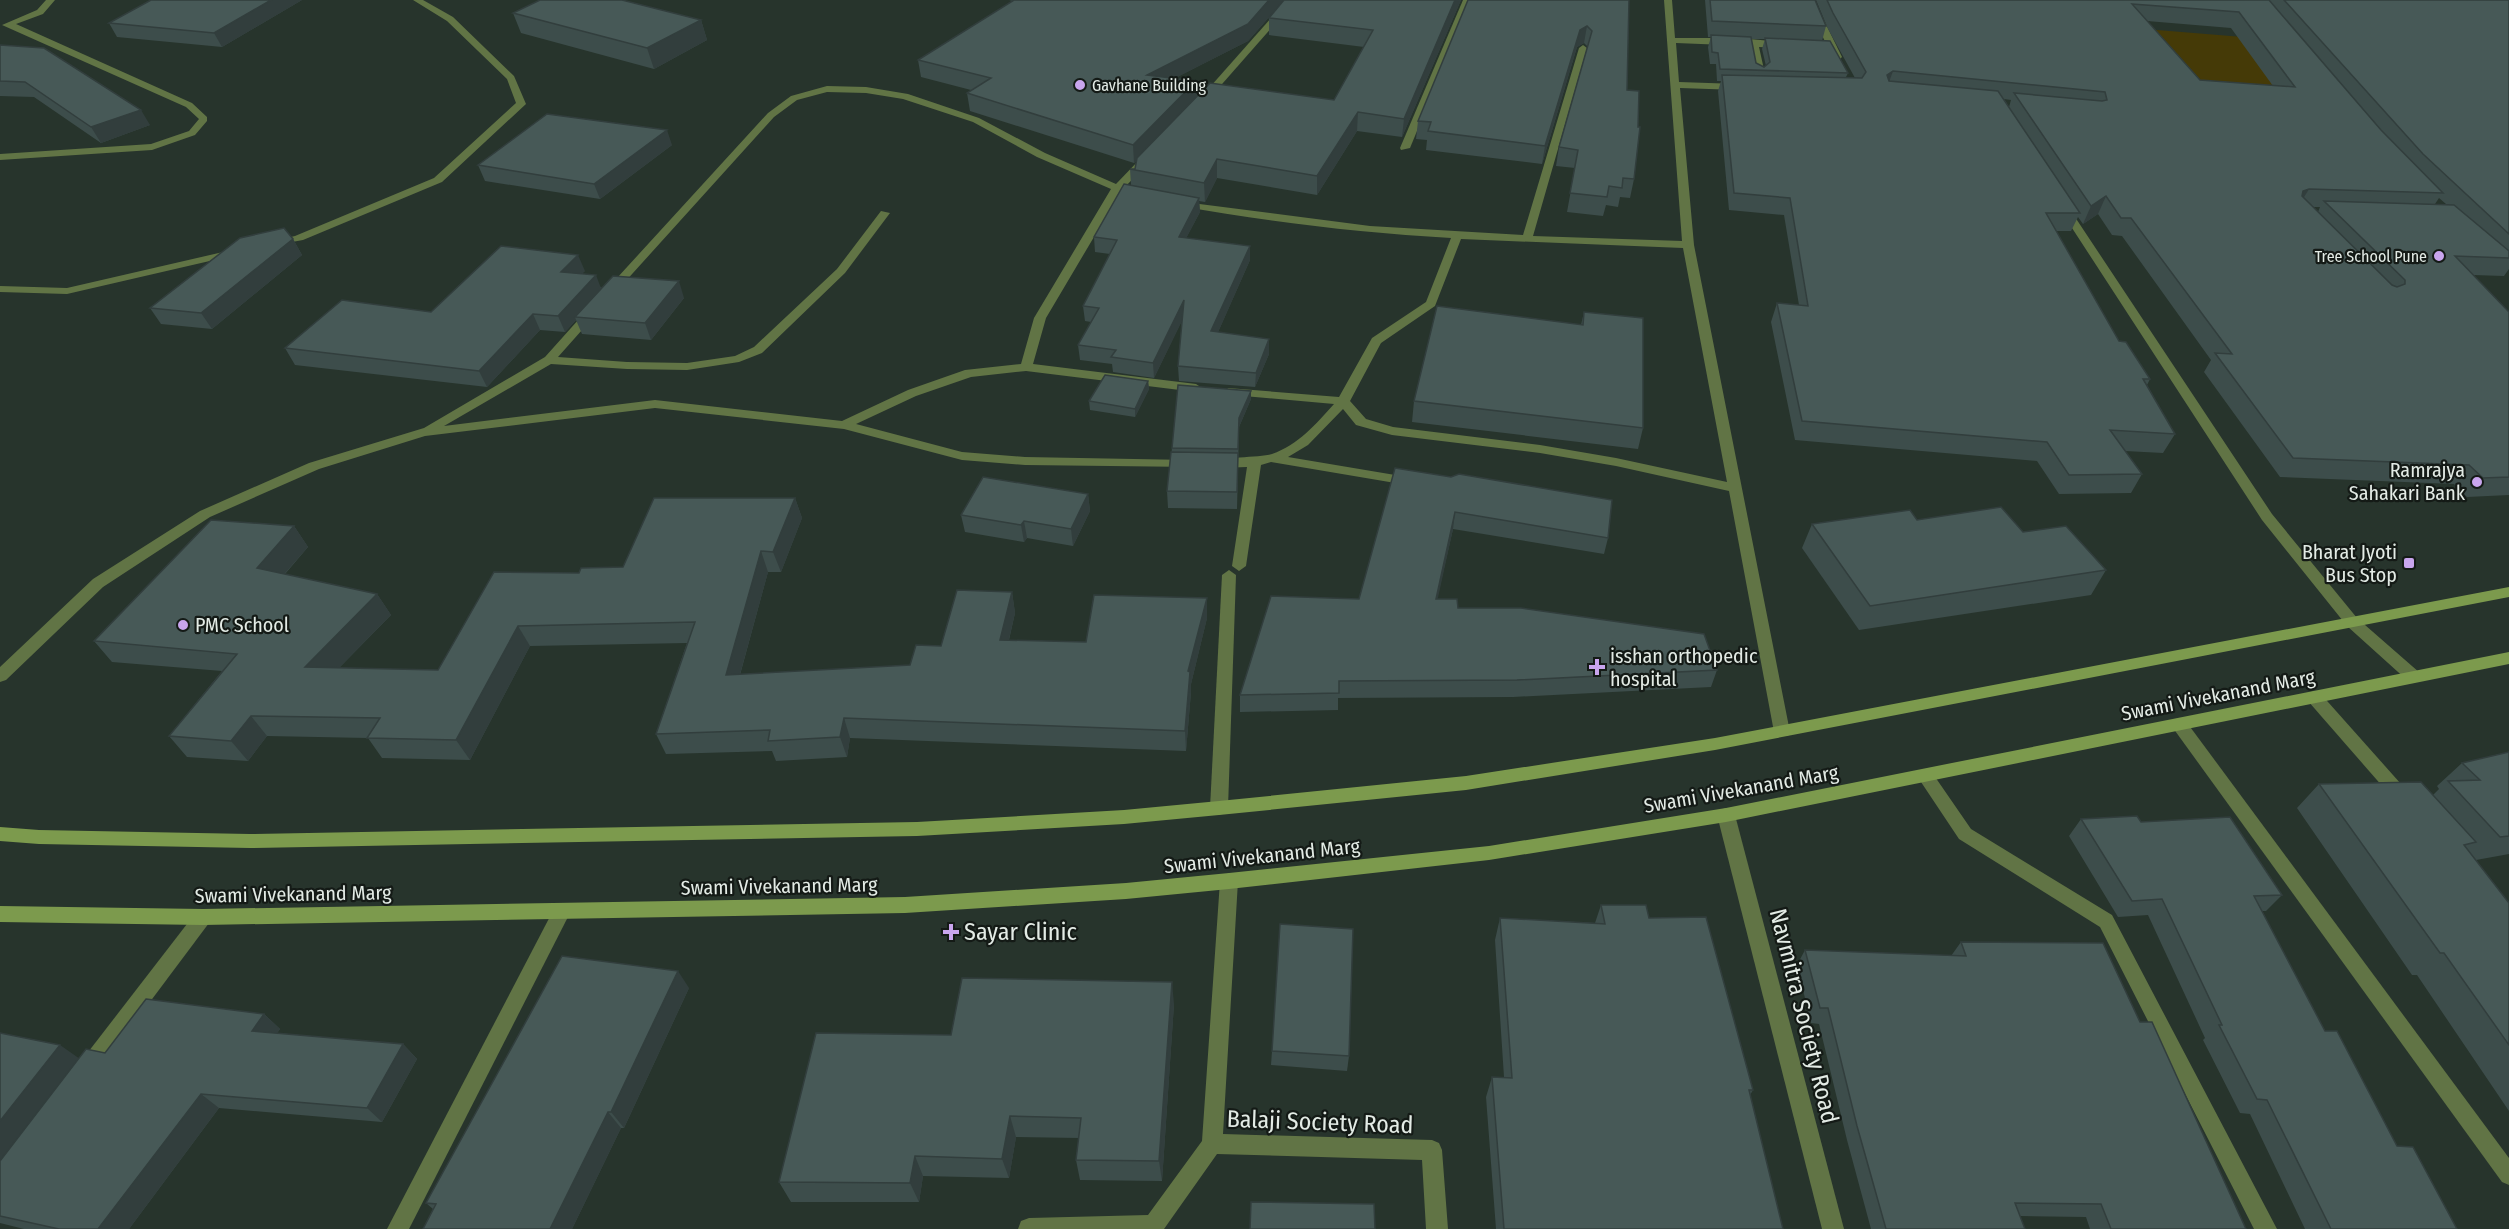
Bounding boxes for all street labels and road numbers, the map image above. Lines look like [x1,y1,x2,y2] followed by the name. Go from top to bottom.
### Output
[2119,664,2317,726] street label: Swami Vivekanand Marg
[1642,760,1841,818] street label: Swami Vivekanand Marg
[1163,834,1362,878] street label: Swami Vivekanand Marg
[680,872,878,900] street label: Swami Vivekanand Marg
[194,880,392,908] street label: Swami Vivekanand Marg
[1764,906,1844,1126] street label: Navmitra Society Road
[1226,1105,1414,1139] street label: Balaji Society Road

